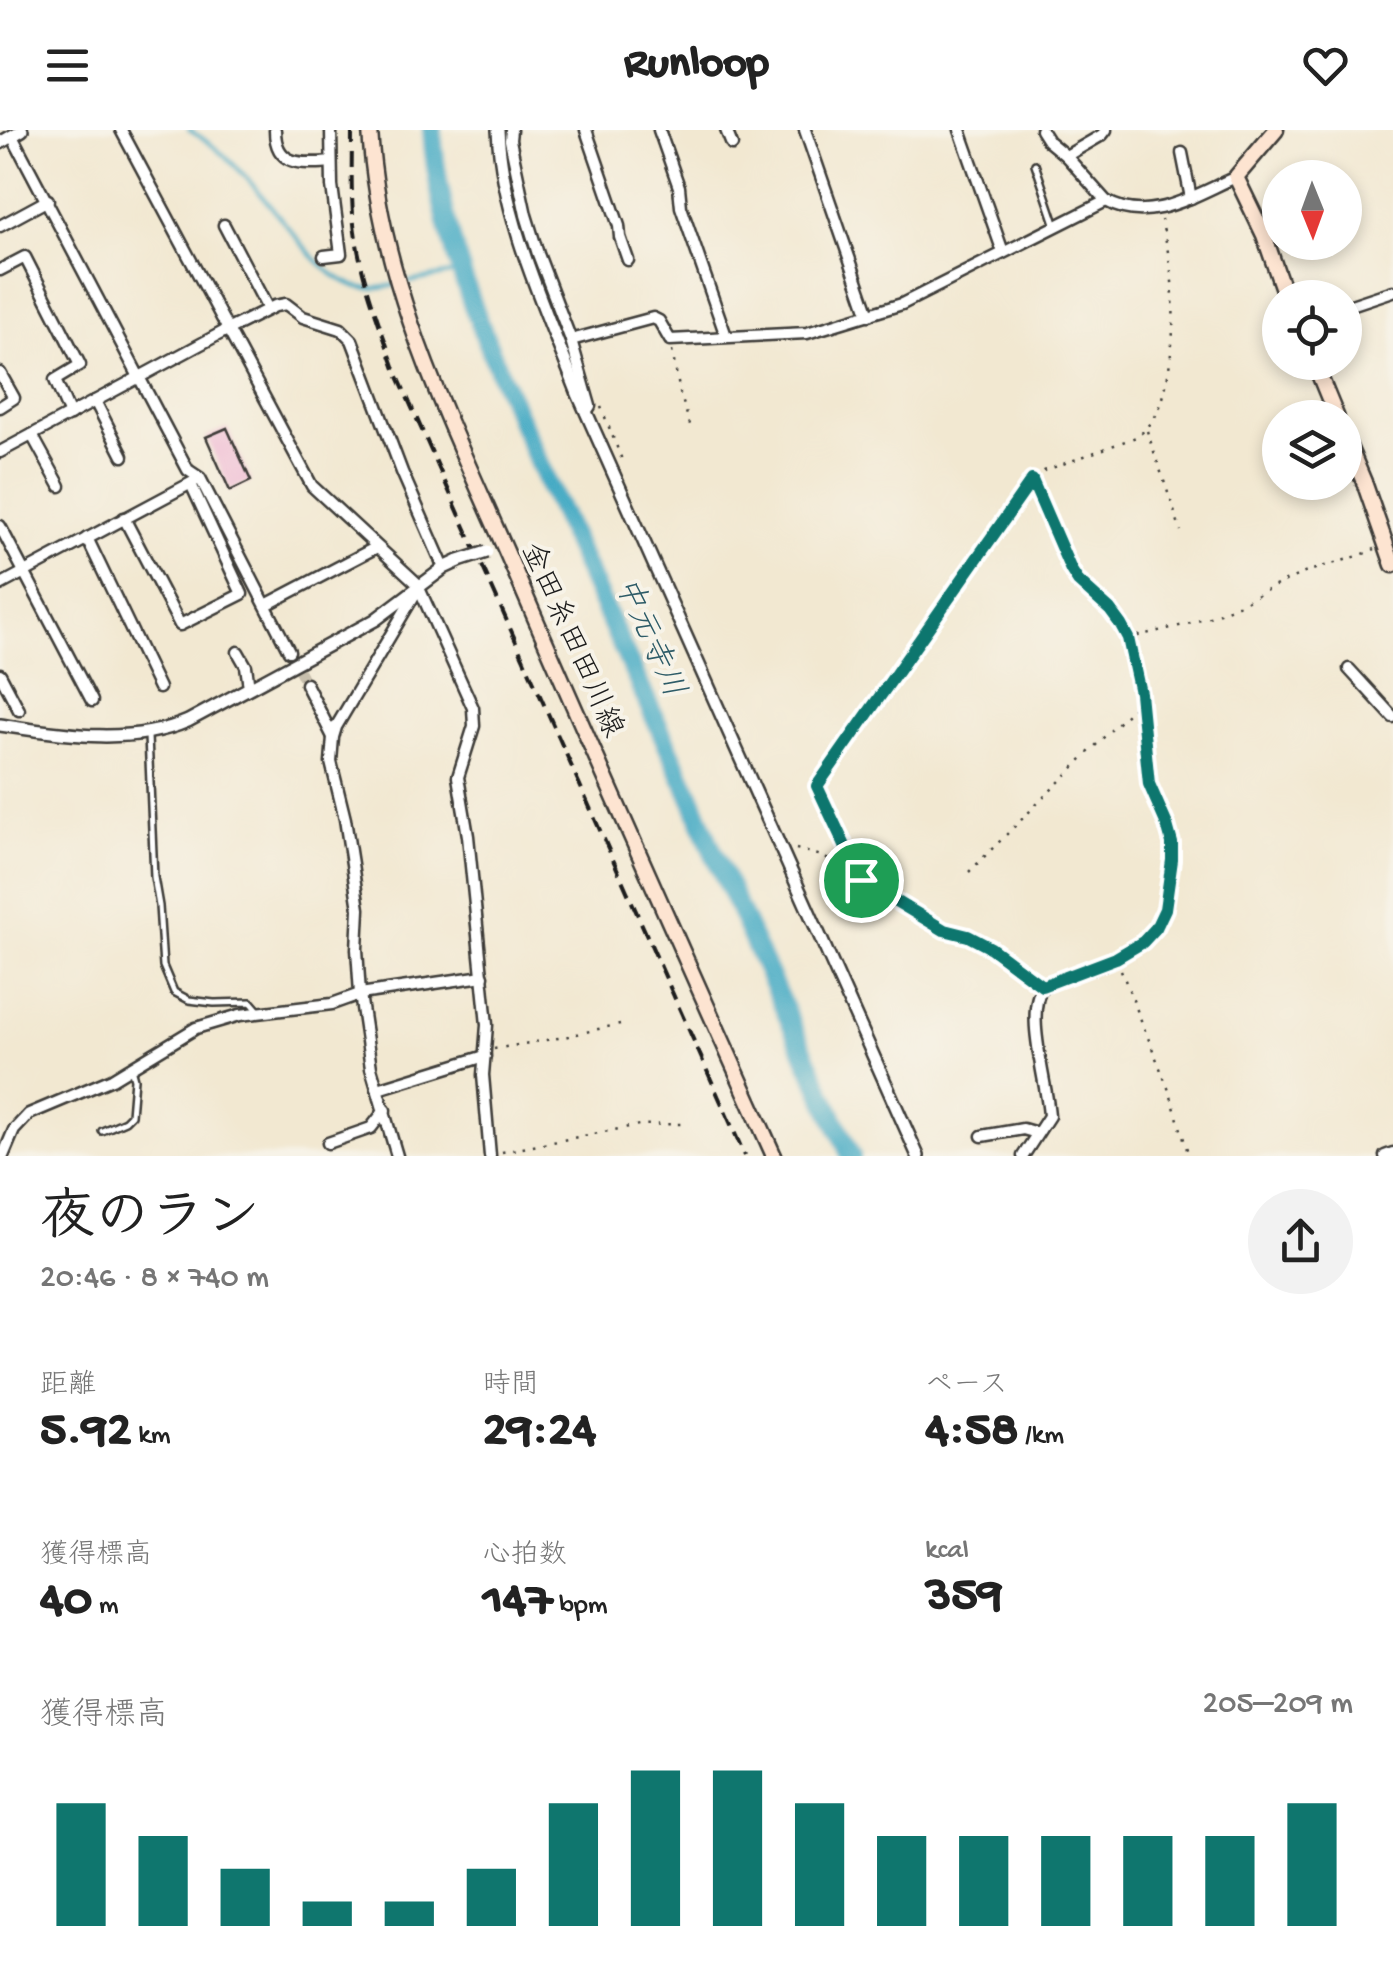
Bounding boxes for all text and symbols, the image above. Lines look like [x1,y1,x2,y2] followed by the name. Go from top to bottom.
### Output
[40,38,95,93] icon: menu
[1298,38,1353,93] icon: heart
[624,39,769,92] text: Runloop
[1262,160,1362,260] north arrow
[1262,160,1362,500] map controls
[1262,280,1362,380] button: locate
[1262,400,1362,500] button: layers
[511,537,630,744] street label: 金田糸田田川線
[604,571,693,704] water label: 中元寺川
[819,838,904,923] pin
[834,853,889,908] icon: arrive
[1248,1189,1353,1294] button: share
[40,1190,260,1254] text: 夜のラン
[40,1260,269,1298] text: 20:46 · 8 × 740 m
[40,1370,96,1403] text: 距離
[483,1370,539,1403] text: 時間
[925,1370,1008,1403] text: ペース
[40,1403,132,1462] text: 5.92
[483,1403,596,1462] text: 29:24
[925,1403,1018,1462] text: 4:58
[132,1420,171,1453] text: km
[1018,1420,1064,1453] text: /km
[925,1535,969,1568] text: kcal
[40,1540,152,1573] text: 獲得標高
[483,1540,567,1573] text: 心拍数
[925,1568,1003,1627] text: 359
[40,1573,92,1632] text: 40
[483,1573,553,1632] text: 147
[92,1590,119,1623] text: m
[553,1590,608,1623] text: bpm
[1203,1686,1353,1724] text: 205–209 m
[40,1698,168,1736] text: 獲得標高

